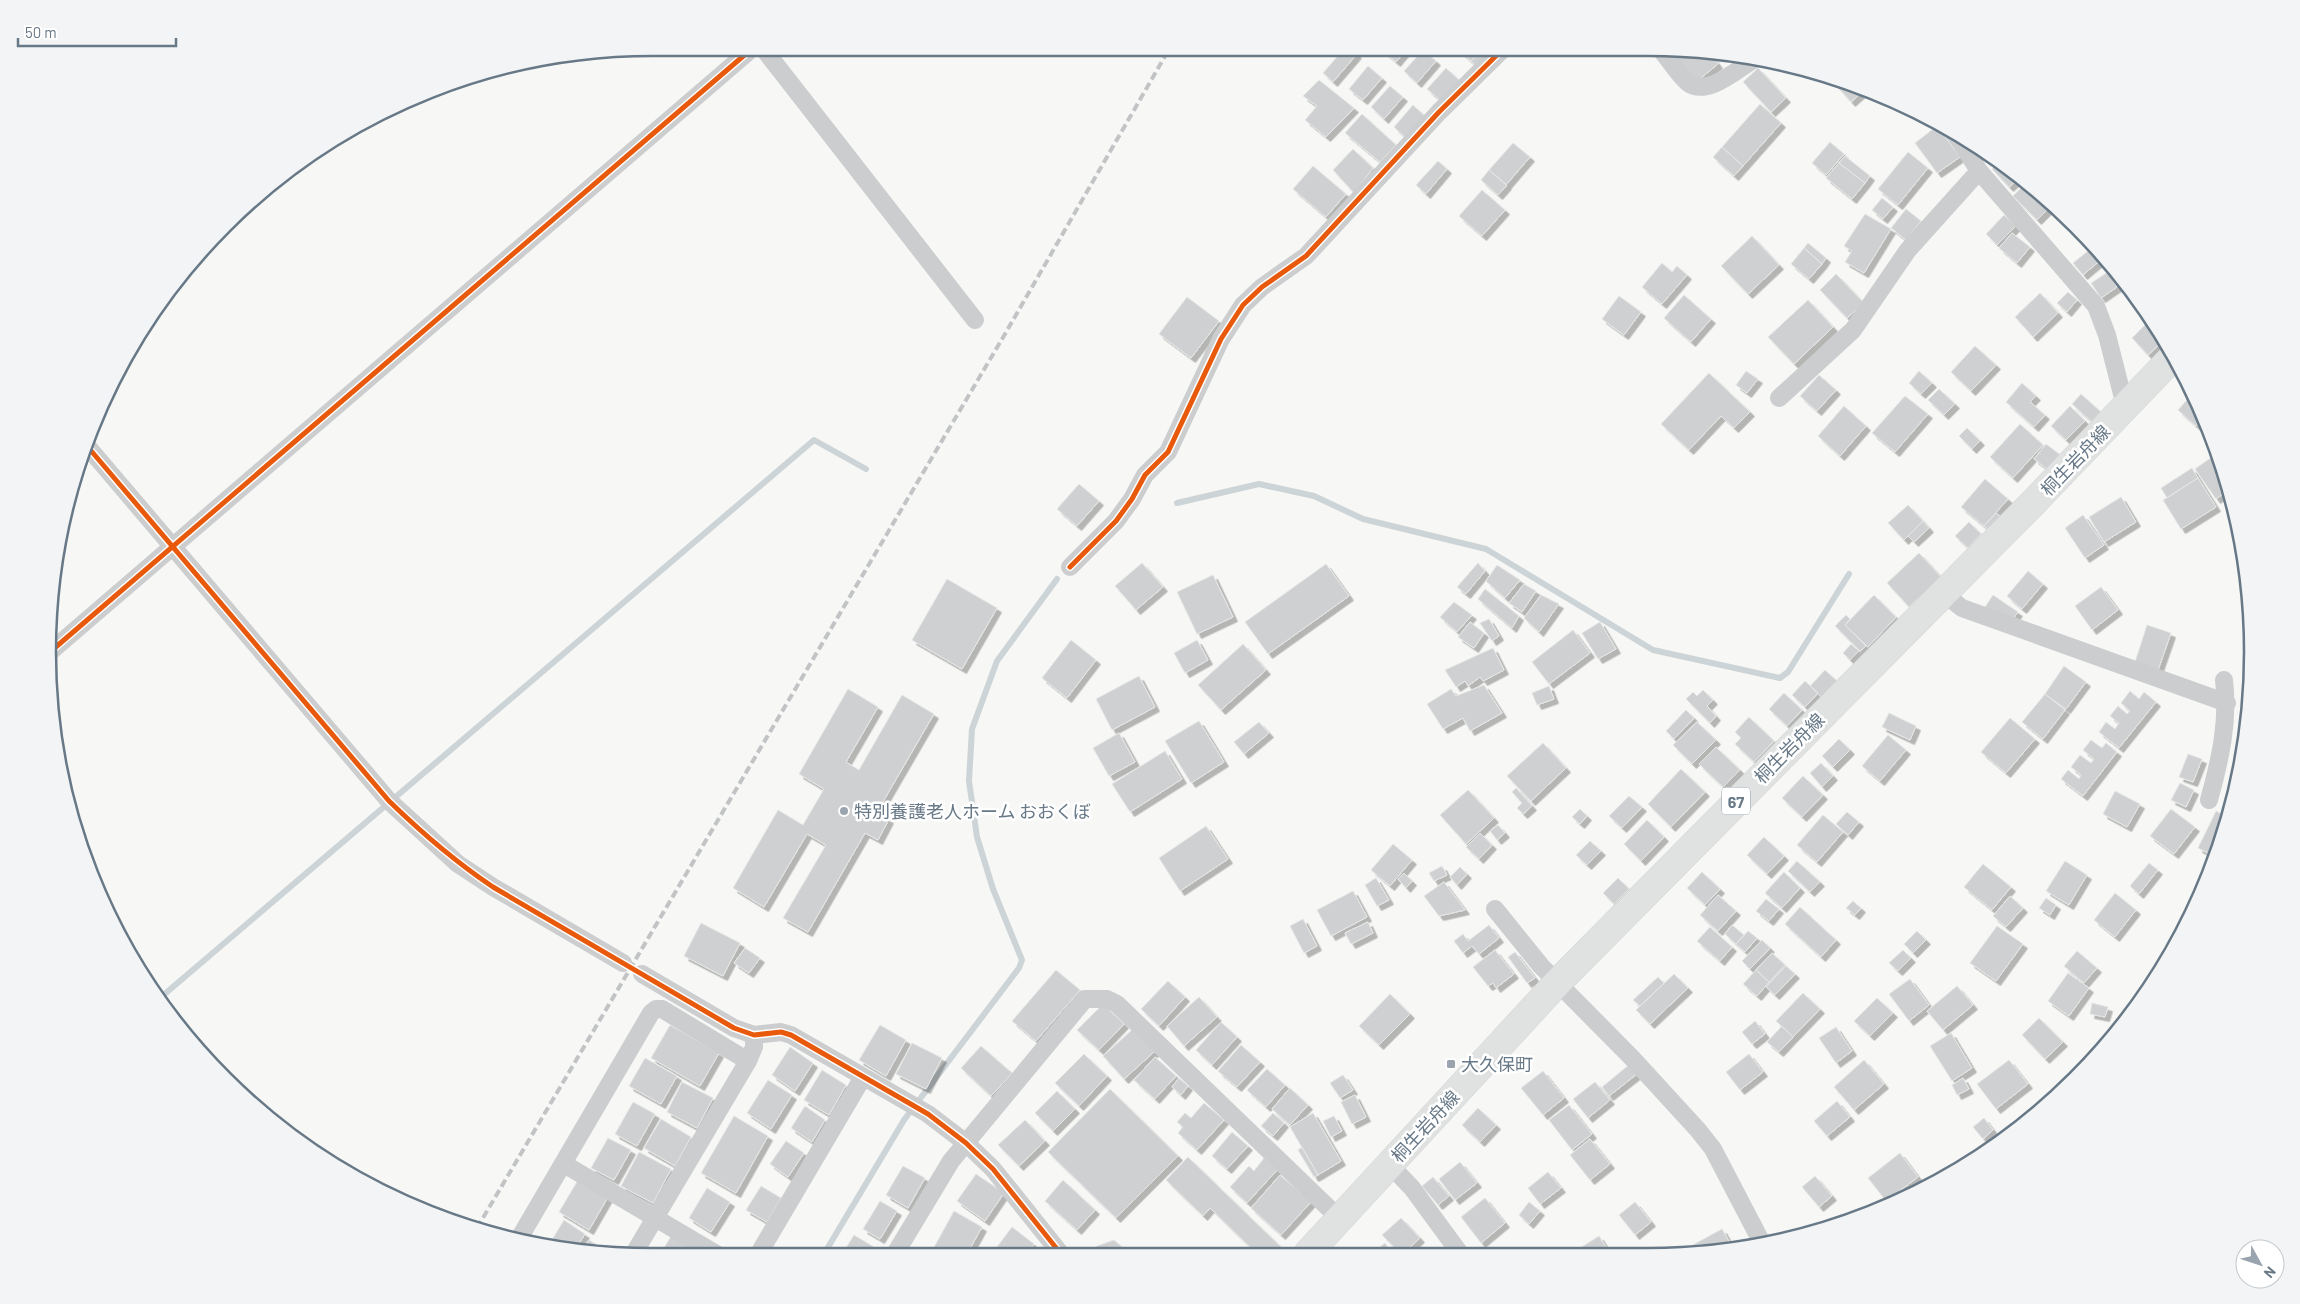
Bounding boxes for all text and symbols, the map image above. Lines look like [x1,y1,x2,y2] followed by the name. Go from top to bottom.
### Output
[18,15,175,47] scale bar
[25,23,57,41] text: 50 m
[2036,420,2114,500] street label: 桐生岩舟線
[1749,708,1829,788] street label: 桐生岩舟線
[1722,788,1750,814] road number: 67
[854,800,1091,822] place label: 特別養護老人ホーム おおくぼ
[838,805,850,817] marker: 特別養護老人ホーム おおくぼ
[1461,1053,1533,1075] place label: 大久保町
[1445,1058,1457,1070] marker: 大久保町
[1386,1086,1464,1166] street label: 桐生岩舟線
[2235,1239,2285,1289] north arrow
[2261,1264,2280,1282] text: N

